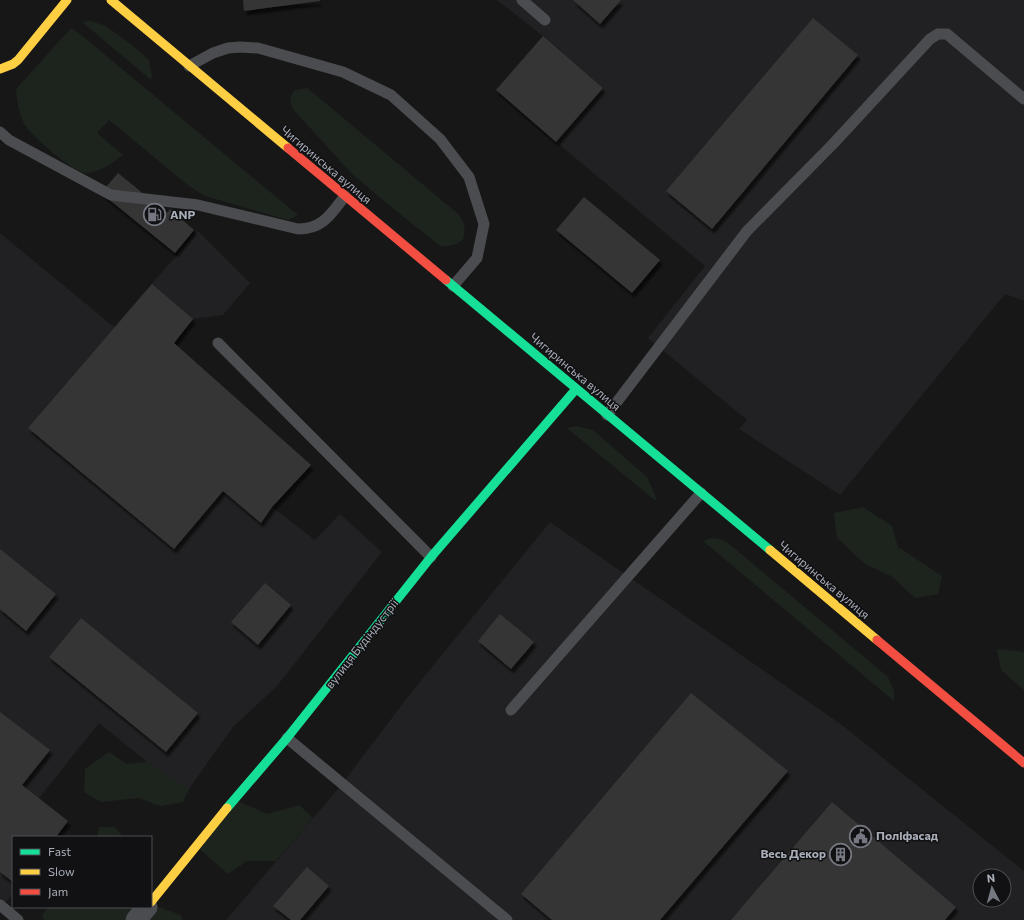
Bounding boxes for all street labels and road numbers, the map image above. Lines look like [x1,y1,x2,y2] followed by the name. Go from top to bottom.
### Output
[278,122,375,206] street label: Чигиринська вулиця
[527,329,624,413] street label: Чигиринська вулиця
[776,537,873,621] street label: Чигиринська вулиця
[322,595,401,691] street label: вулиця Будіндустрії

